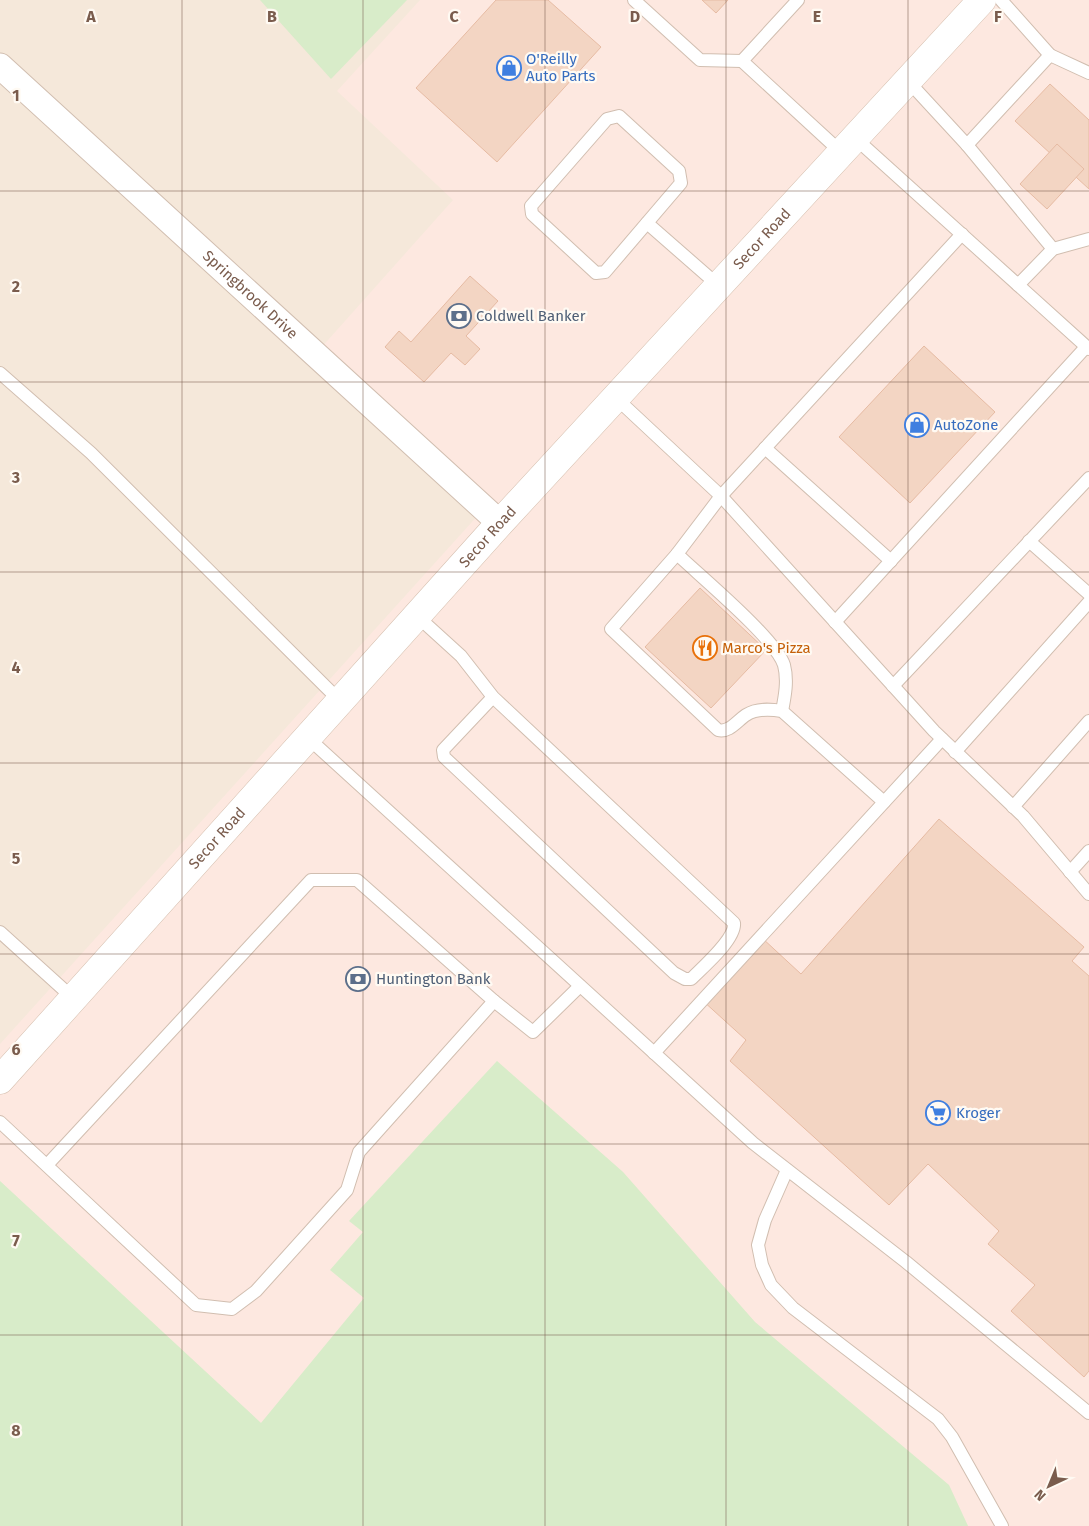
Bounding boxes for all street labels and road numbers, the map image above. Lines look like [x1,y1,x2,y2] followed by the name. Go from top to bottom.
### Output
[729,205,794,273] street label: Secor Road
[199,247,301,343] street label: Springbrook Drive
[455,502,520,571] street label: Secor Road
[185,804,249,873] street label: Secor Road

